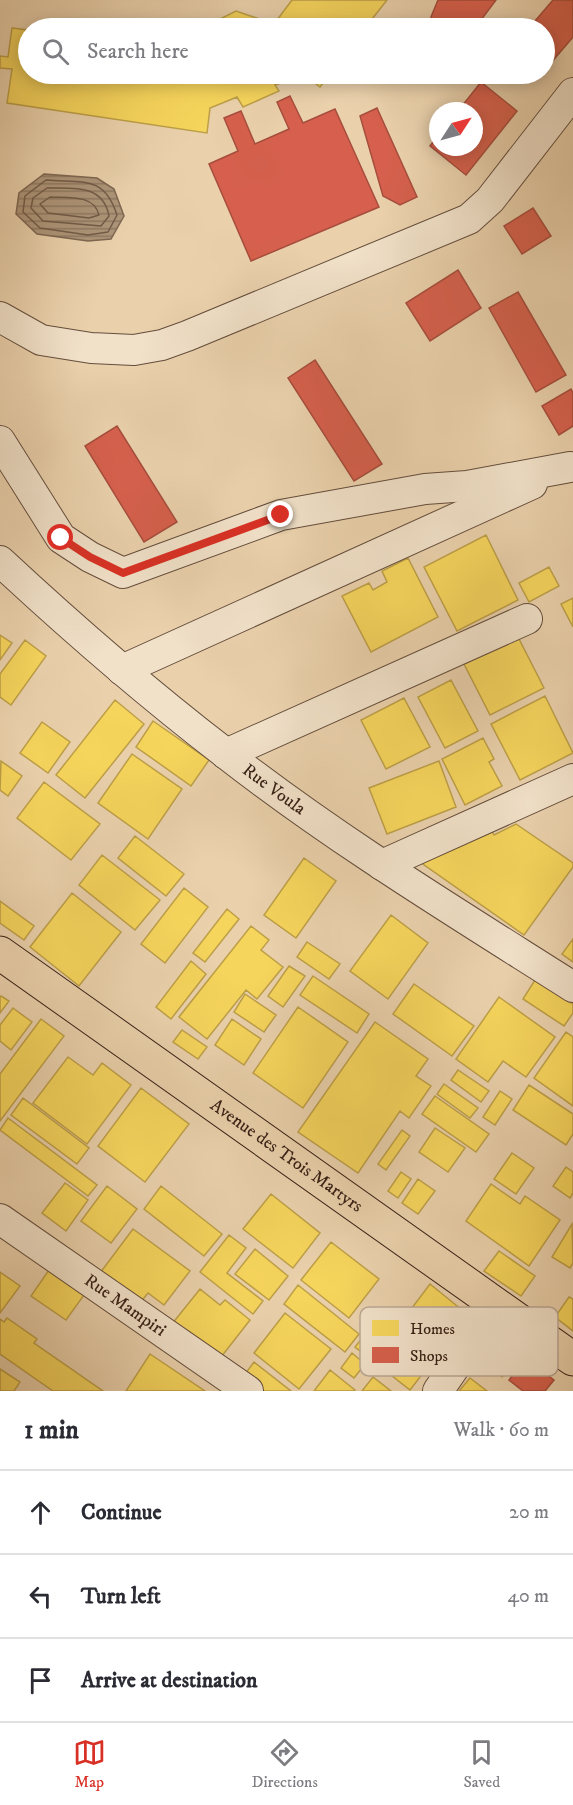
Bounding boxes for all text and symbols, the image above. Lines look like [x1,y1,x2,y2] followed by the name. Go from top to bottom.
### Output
[18,18,555,84] search box
[39,35,72,68] icon: search
[87,38,189,65] text: Search here
[429,102,483,156] north arrow
[267,501,293,527] route end
[47,524,73,550] route start
[238,759,310,820] street label: Rue Voula
[206,1094,367,1217] street label: Avenue des Trois Martyrs
[80,1270,170,1342] street label: Rue Mampiri
[360,1307,558,1376] legend
[410,1319,455,1339] text: Homes
[410,1346,448,1366] text: Shops
[24,1414,79,1447] text: 1 min
[454,1418,549,1443] text: Walk · 60 m
[24,1496,57,1529] icon: ahead
[81,1499,162,1526] text: Continue
[509,1500,549,1525] text: 20 m
[24,1580,57,1613] icon: left
[81,1583,161,1610] text: Turn left
[507,1584,549,1609] text: 40 m
[24,1664,57,1697] icon: arrive
[81,1667,258,1694] text: Arrive at destination
[73,1736,106,1792] tab: Map
[251,1736,318,1792] tab: Directions
[463,1736,500,1792] tab: Saved

